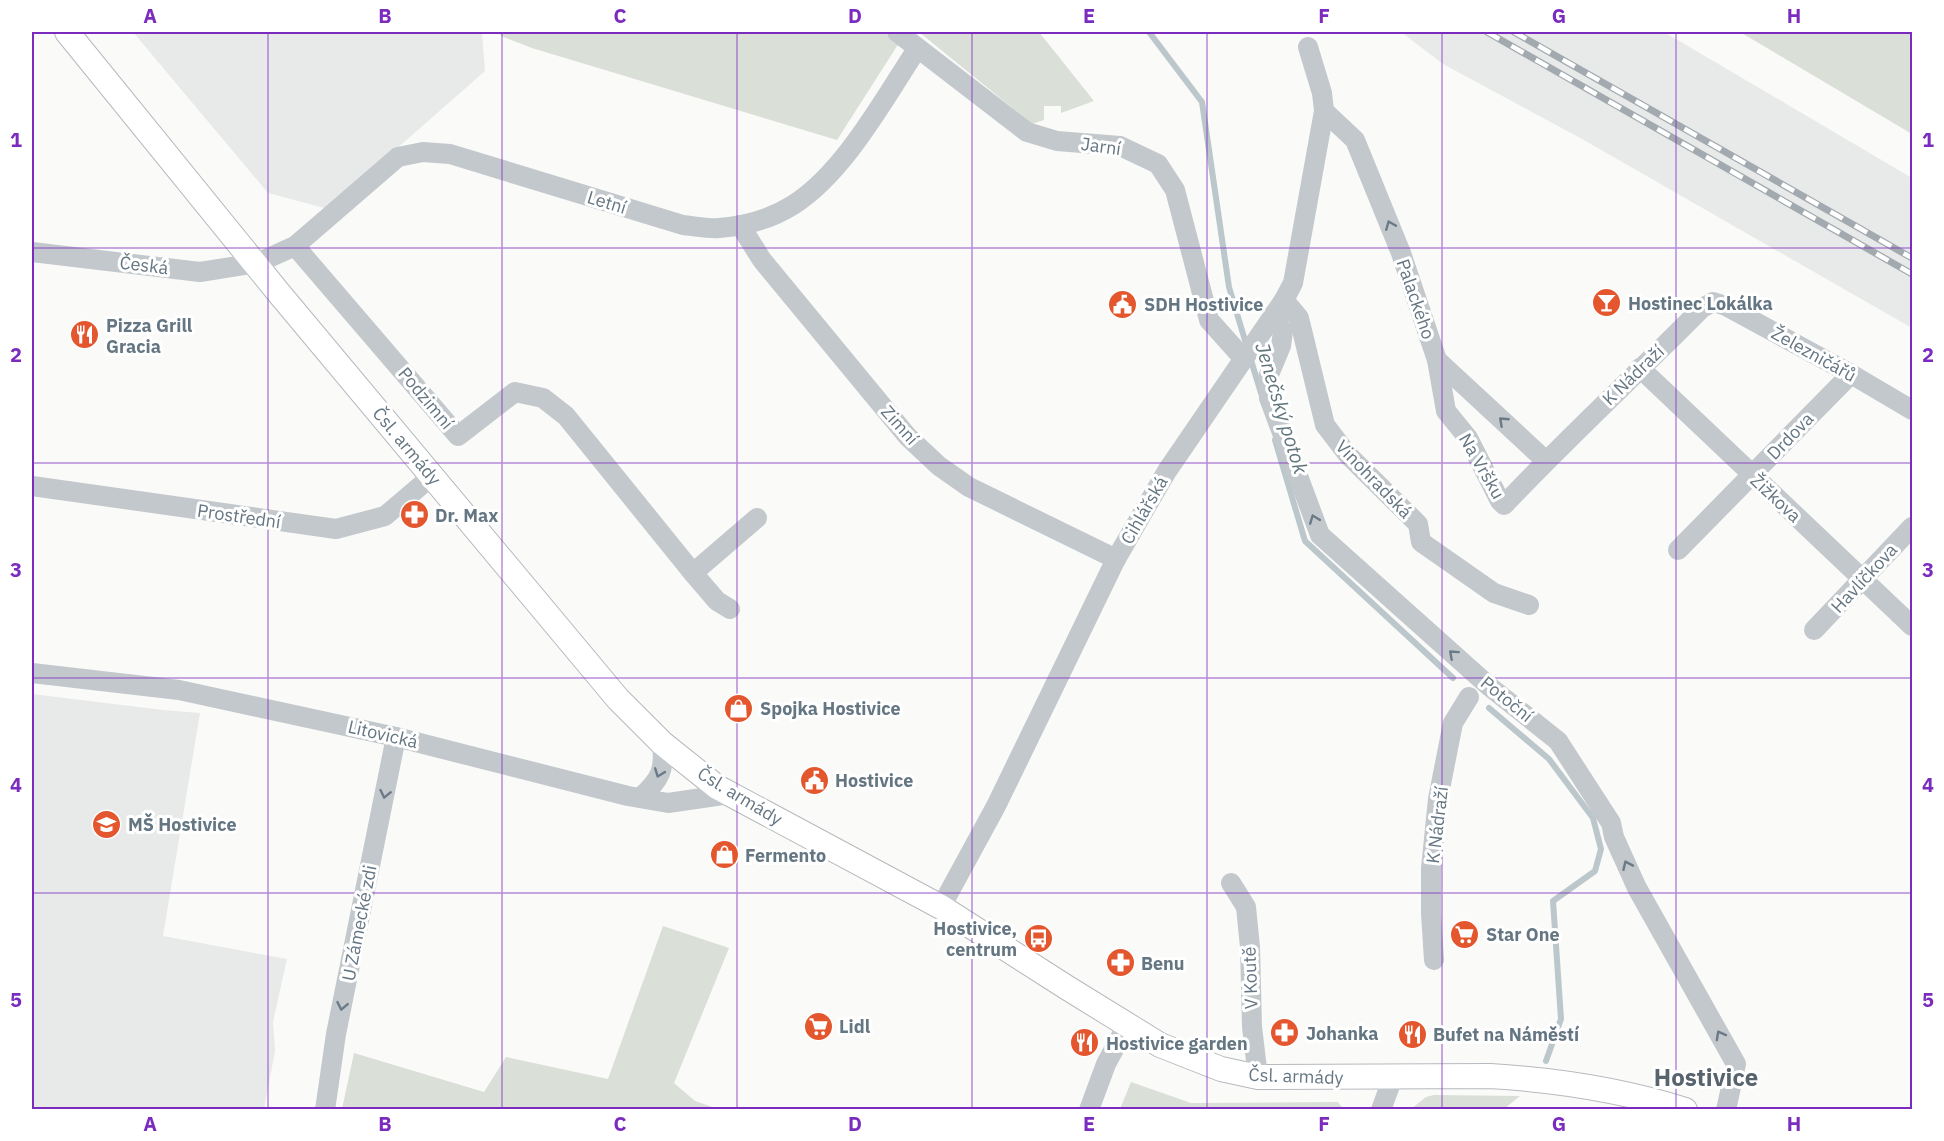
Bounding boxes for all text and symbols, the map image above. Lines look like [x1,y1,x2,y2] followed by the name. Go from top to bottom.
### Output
[143,2,157,29] text: A
[378,2,392,29] text: B
[613,2,627,29] text: C
[848,2,862,29] text: D
[1083,2,1095,29] text: E
[1318,2,1330,29] text: F
[1552,2,1566,29] text: G
[1787,2,1801,29] text: H
[10,126,22,153] text: 1
[1922,126,1934,153] text: 1
[1080,132,1123,160] street label: Jarní
[585,185,630,219] street label: Letní
[1385,221,1397,232] one-way arrow
[118,250,170,279] street label: Česká
[1392,256,1440,342] street label: Palackého
[1591,287,1623,319] bar icon: Hostinec Lokálka
[1107,288,1139,320] public building icon: SDH Hostivice
[1628,292,1773,315] place label: Hostinec Lokálka
[1144,293,1263,316] place label: SDH Hostivice
[106,314,193,358] place label: Pizza Grill Gracia
[69,319,101,351] restaurant icon: Pizza Grill Gracia
[1768,321,1860,387] street label: Železničářů
[1249,339,1315,477] water label: Jenečský potok
[1597,339,1669,410] street label: K Nádraží
[10,341,22,368] text: 2
[1922,341,1934,368] text: 2
[393,362,459,434] street label: Podzimní
[876,400,924,450] street label: Zimní
[368,402,447,490] street label: Čsl. armády
[1762,407,1818,465] street label: Drdova
[1499,418,1510,429] one-way arrow
[1454,429,1510,503] street label: Na Vršku
[1331,435,1417,523] street label: Vinohradská
[1746,469,1806,527] street label: Žižkova
[1115,472,1173,548] street label: Cihlářská
[196,499,283,533] street label: Prostřední
[398,499,430,531] pharmacy icon: Dr. Max
[435,504,498,527] place label: Dr. Max
[1308,514,1321,525] one-way arrow
[1826,538,1902,618] street label: Havlíčkova
[10,556,22,583] text: 3
[1922,556,1934,583] text: 3
[1449,650,1460,661] one-way arrow
[1476,671,1538,727] street label: Potoční
[723,692,755,724] shop icon: Spojka Hostivice
[760,697,901,720] place label: Spojka Hostivice
[346,715,421,753] street label: Litovická
[693,761,787,830] street label: Čsl. armády
[798,764,830,796] public building icon: Hostivice
[654,767,666,778] one-way arrow
[835,769,913,792] place label: Hostivice
[10,771,22,798] text: 4
[1922,771,1934,798] text: 4
[1421,785,1453,865] street label: K Nádraží
[379,789,392,799] one-way arrow
[91,808,123,840] school or university icon: MŠ Hostivice
[128,812,237,836] place label: MŠ Hostivice
[708,839,740,871] shop icon: Fermento
[745,844,826,867] place label: Fermento
[1622,860,1634,871] one-way arrow
[336,863,382,983] street label: U Zámecké zdi
[933,917,1017,961] place label: Hostivice, centrum
[1449,918,1481,950] supermarket icon: Star One
[1022,922,1054,954] bus stop icon: Hostivice, centrum
[1486,923,1560,946] place label: Star One
[1237,946,1263,1010] street label: V Koutě
[1104,947,1136,979] pharmacy icon: Benu
[1141,952,1185,975] place label: Benu
[10,986,22,1013] text: 5
[1922,986,1934,1013] text: 5
[336,1001,349,1011] one-way arrow
[802,1010,834,1042] supermarket icon: Lidl
[839,1015,871,1038] place label: Lidl
[1269,1017,1301,1049] pharmacy icon: Johanka
[1396,1018,1428,1050] restaurant icon: Bufet na Náměstí
[1306,1022,1379,1045] place label: Johanka
[1433,1023,1580,1046] place label: Bufet na Náměstí
[1069,1027,1101,1059] restaurant icon: Hostivice garden
[1716,1031,1727,1042] one-way arrow
[1106,1032,1248,1055] place label: Hostivice garden
[1654,1061,1758,1093] district label: Hostivice
[1248,1062,1344,1089] street label: Čsl. armády
[143,1110,157,1137] text: A
[378,1110,392,1137] text: B
[613,1110,627,1137] text: C
[848,1110,862,1137] text: D
[1083,1110,1095,1137] text: E
[1318,1110,1330,1137] text: F
[1552,1110,1566,1137] text: G
[1787,1110,1801,1137] text: H

